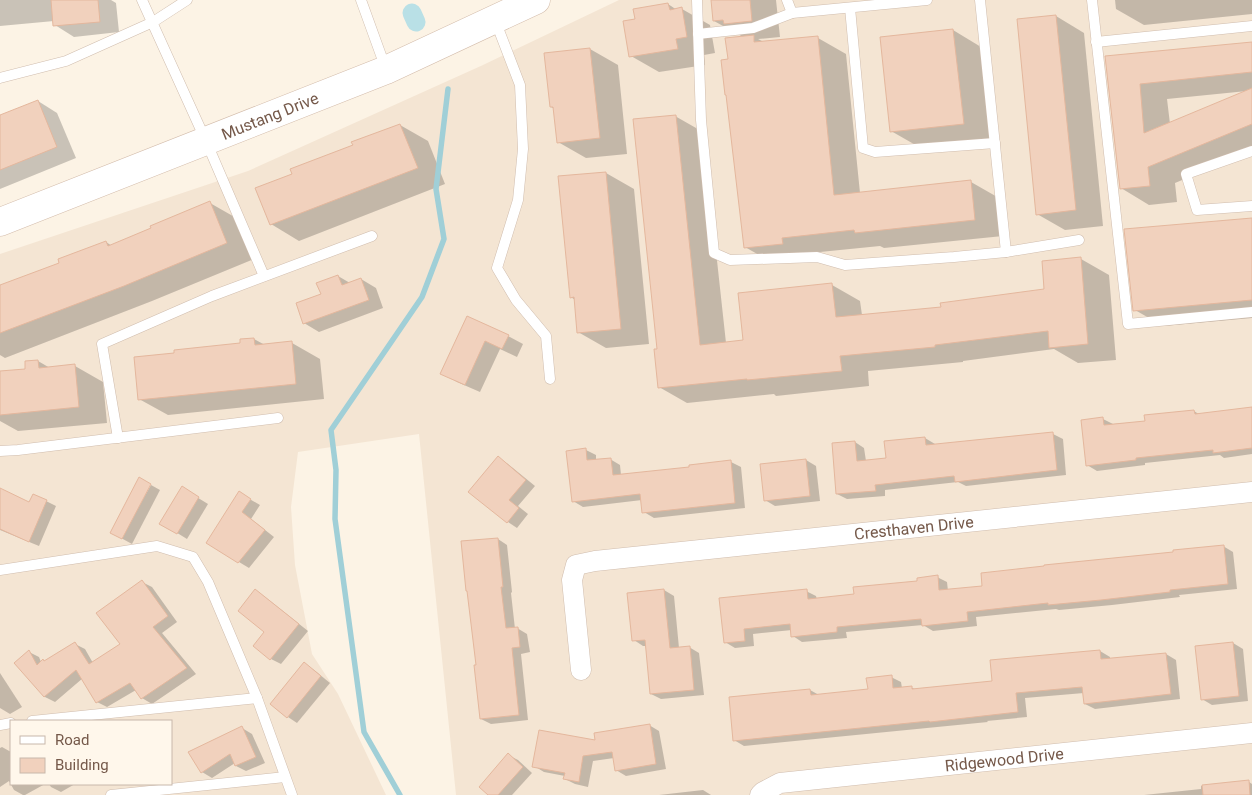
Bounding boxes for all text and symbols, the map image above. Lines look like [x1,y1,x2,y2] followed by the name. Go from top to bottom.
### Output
[219,89,321,144] street label: Mustang Drive
[853,512,975,544] street label: Cresthaven Drive
[10,720,172,785] legend
[55,731,89,749] text: Road
[944,744,1065,775] street label: Ridgewood Drive
[55,756,109,774] text: Building

